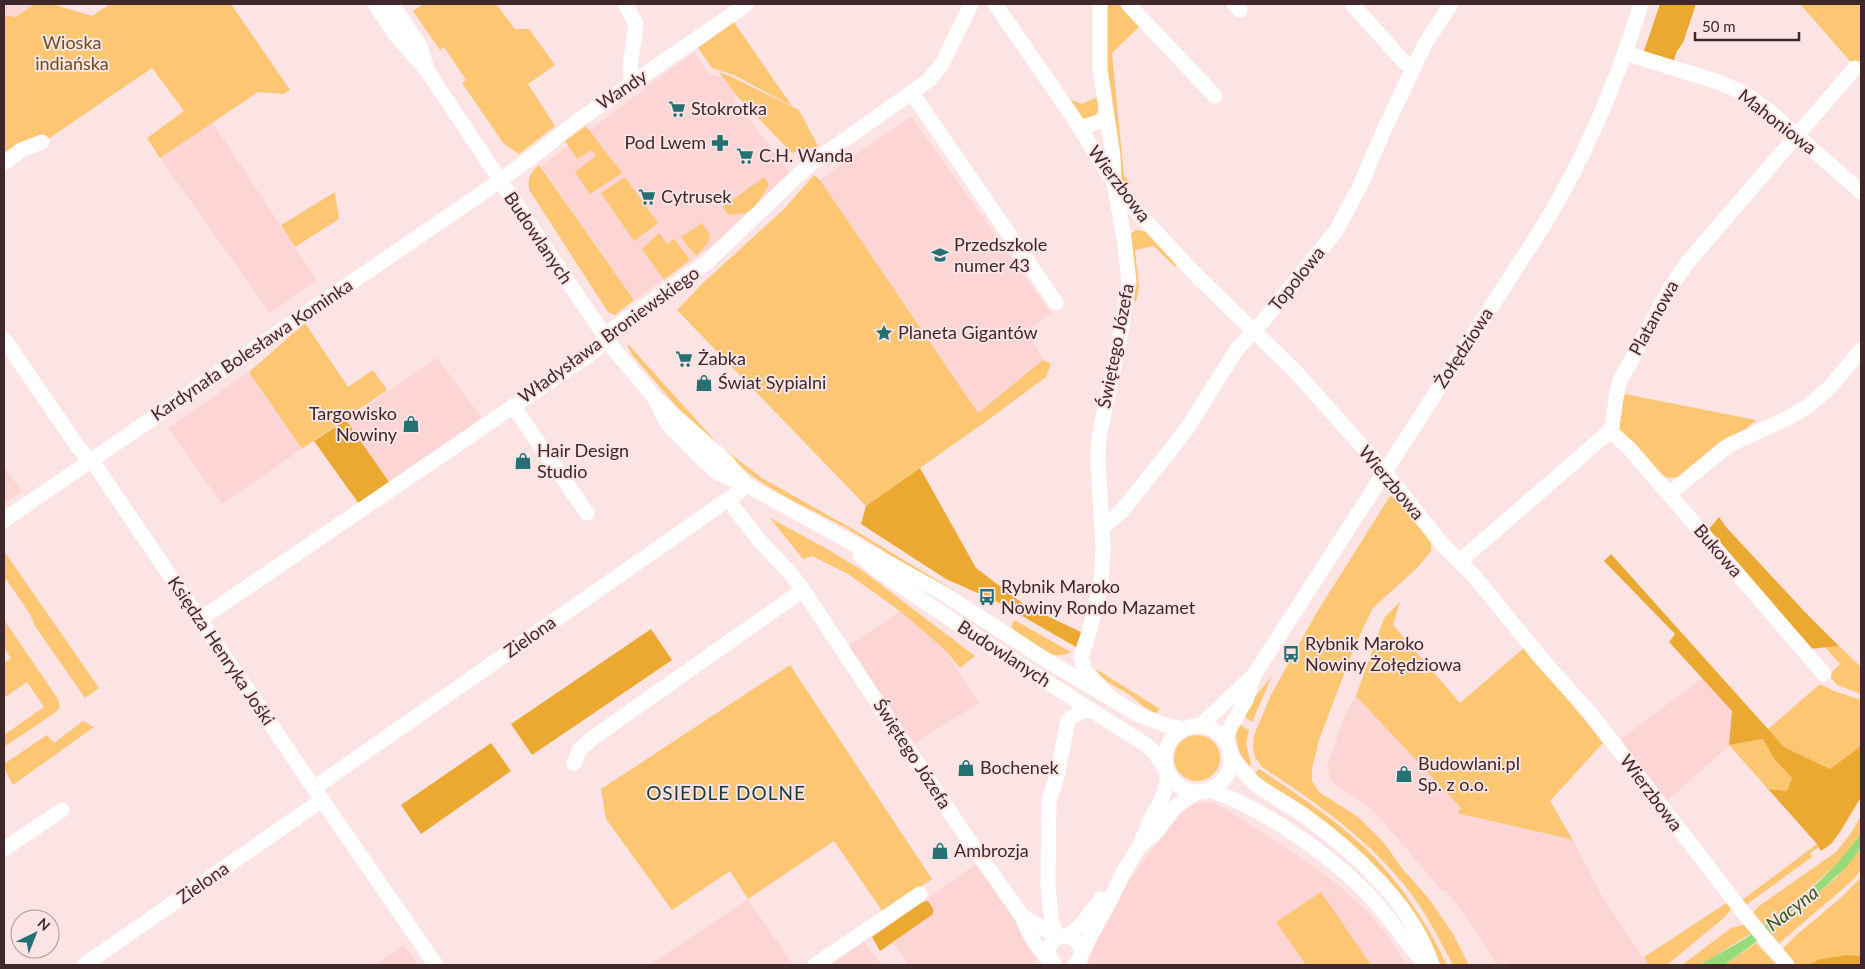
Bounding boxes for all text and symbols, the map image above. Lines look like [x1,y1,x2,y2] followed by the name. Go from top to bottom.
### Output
[1695,10,1799,42] scale bar
[1702,17,1736,35] text: 50 m
[35,31,109,74] park label: Wioska indiańska
[592,64,651,114] street label: Wandy
[1734,84,1821,159] street label: Mahoniowa
[691,97,767,119] place label: Stokrotka
[667,99,687,119] supermarket icon: Stokrotka
[624,131,706,153] place label: Pod Lwem
[710,133,730,153] pharmacy icon: Pod Lwem
[1084,141,1156,226] street label: Wierzbowa
[759,144,853,166] place label: C.H. Wanda
[735,146,755,166] supermarket icon: C.H. Wanda
[661,185,732,207] place label: Cytrusek
[500,187,578,288] street label: Budowlanych
[637,187,657,207] supermarket icon: Cytrusek
[954,233,1047,276] place label: Przedszkole numer 43
[1264,242,1329,315] street label: Topolowa
[930,245,950,265] school or university icon: Przedszkole numer 43
[514,261,703,407] street label: Władysława Broniewskiego
[146,273,356,425] street label: Kardynała Bolesława Kominka
[1624,276,1683,359] street label: Platanowa
[1092,282,1138,410] street label: Świętego Józefa
[1429,303,1497,392] street label: Żołędziowa
[898,321,1038,343] place label: Planeta Gigantów
[874,323,894,343] place icon: Planeta Gigantów
[698,347,746,369] place label: Żabka
[674,349,694,369] supermarket icon: Żabka
[718,371,826,393] place label: Świat Sypialni
[694,373,714,393] shop icon: Świat Sypialni
[309,402,398,445] place label: Targowisko Nowiny
[401,414,421,434] shop icon: Targowisko Nowiny
[537,439,629,482] place label: Hair Design Studio
[1354,441,1429,524] street label: Wierzbowa
[513,451,533,471] shop icon: Hair Design Studio
[1690,519,1748,581] street label: Bukowa
[164,572,280,729] street label: Księdza Henryka Jośki
[1001,575,1196,618] place label: Rybnik Maroko Nowiny Rondo Mazamet
[977,587,997,607] bus stop icon: Rybnik Maroko Nowiny Rondo Mazamet
[499,611,560,662] street label: Zielona
[954,615,1055,691] street label: Budowlanych
[1305,632,1462,675] place label: Rybnik Maroko Nowiny Żołędziowa
[1281,644,1301,664] bus stop icon: Rybnik Maroko Nowiny Żołędziowa
[869,694,957,813] street label: Świętego Józefa
[1616,750,1688,835] street label: Wierzbowa
[1418,752,1520,795] place label: Budowlani.pl Sp. z o.o.
[980,756,1059,778] place label: Bochenek
[956,758,976,778] shop icon: Bochenek
[1394,764,1414,784] shop icon: Budowlani.pl Sp. z o.o.
[646,781,806,804] district label: OSIEDLE DOLNE
[954,839,1029,861] place label: Ambrozja
[930,841,950,861] shop icon: Ambrozja
[172,857,233,908] street label: Zielona
[1761,880,1823,935] water label: Nacyna
[10,909,60,959] north arrow
[34,914,54,934] text: N

